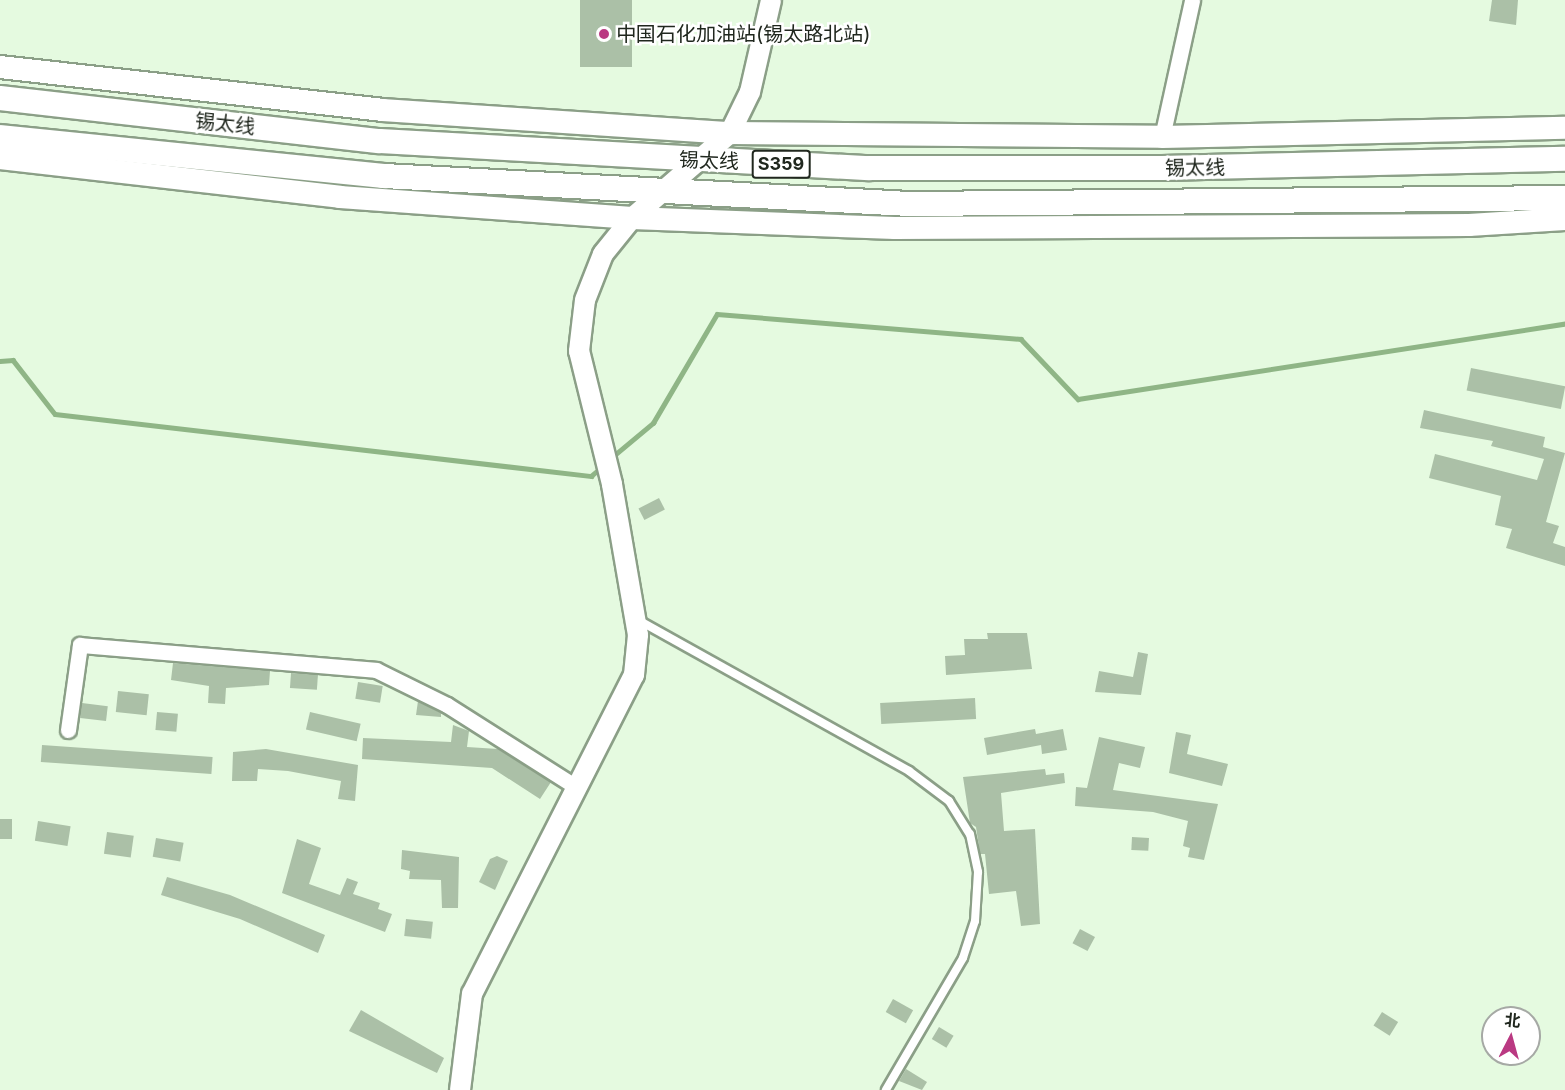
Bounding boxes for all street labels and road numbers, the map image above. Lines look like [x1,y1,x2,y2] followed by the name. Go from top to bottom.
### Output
[194,109,256,139] street label: 锡太线
[679,148,739,174] street label: 锡太线
[751,149,811,179] road number: S359
[1165,155,1225,181] street label: 锡太线

